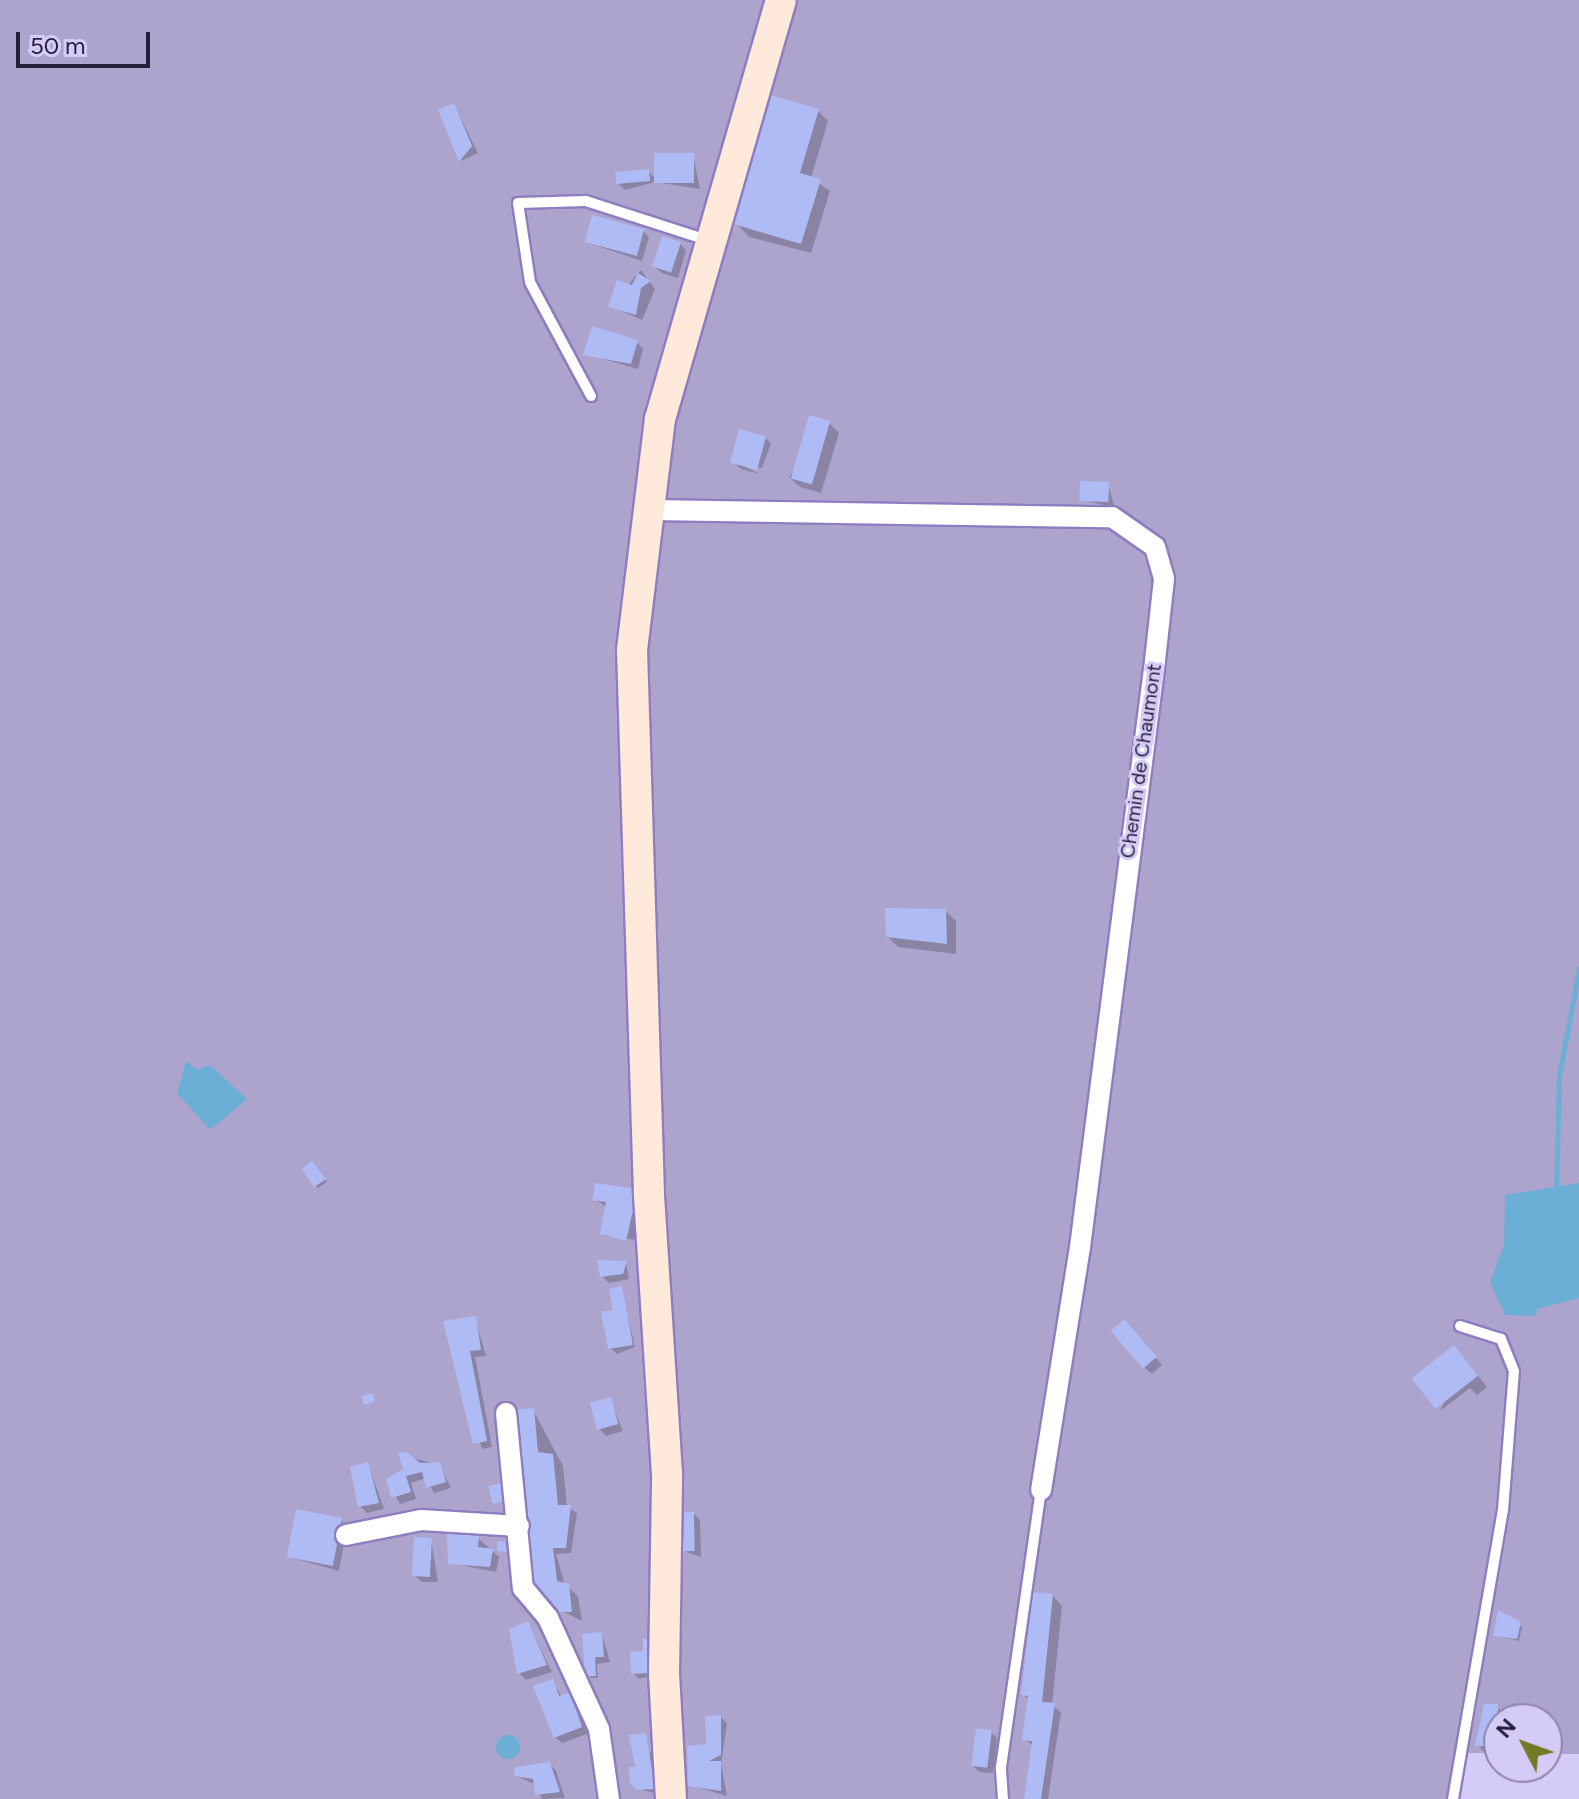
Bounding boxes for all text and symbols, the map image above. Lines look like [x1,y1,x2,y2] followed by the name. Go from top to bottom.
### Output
[20,16,154,66] scale bar
[30,31,86,60] text: 50 m
[1115,662,1167,860] street label: Chemin de Chaumont
[1483,1703,1563,1783] north arrow
[1490,1713,1522,1744] text: N

